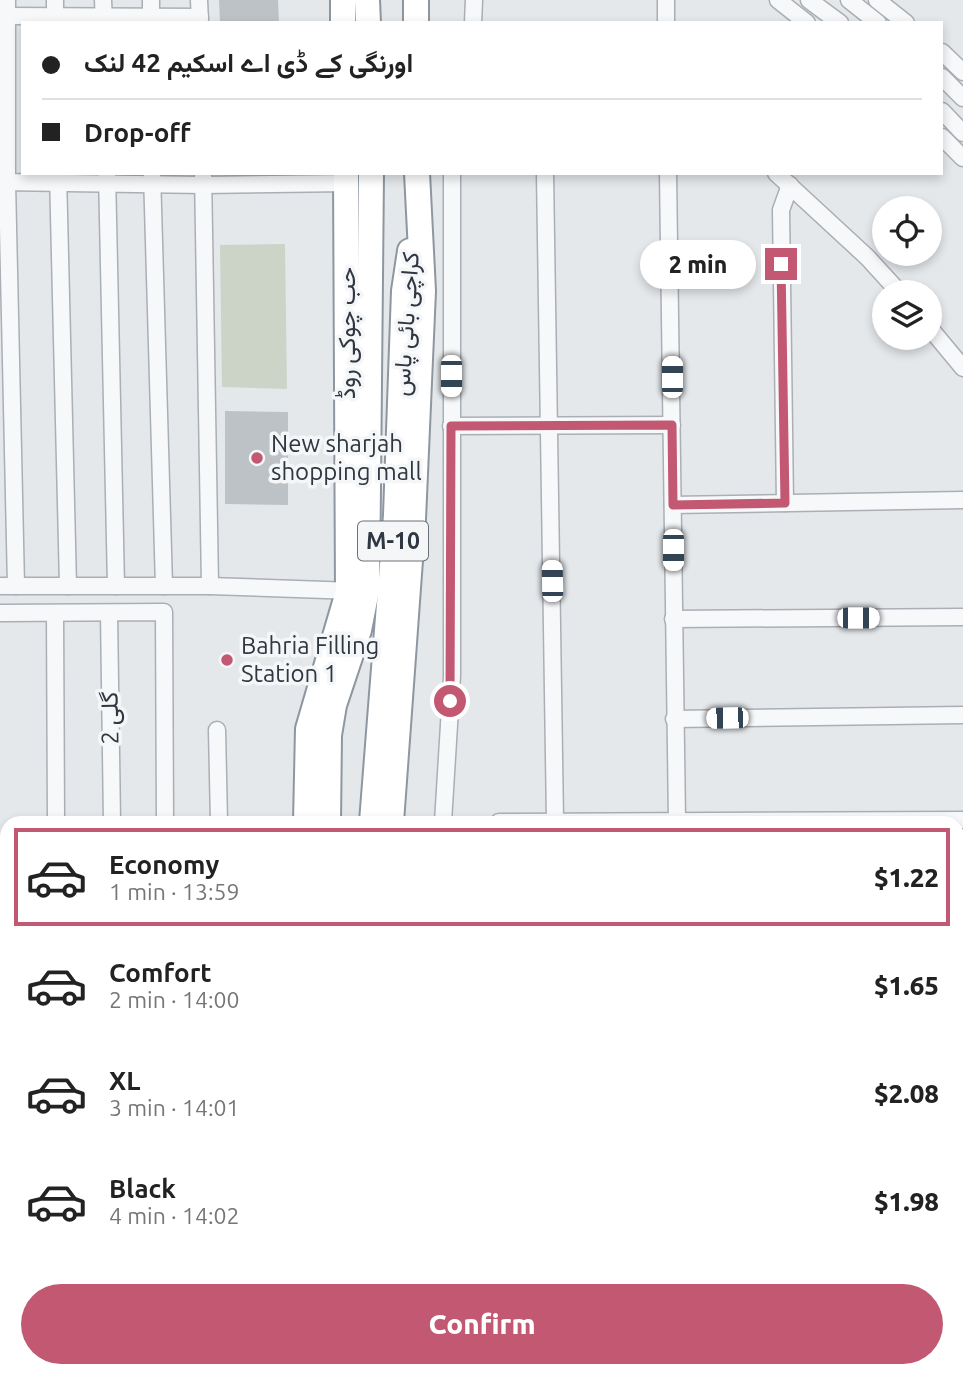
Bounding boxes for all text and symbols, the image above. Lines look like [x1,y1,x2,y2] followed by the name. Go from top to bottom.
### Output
[84,48,413,77] text: اورنگی کے ڈی اے اسکیم 42 لنک
[84,118,191,147] text: Drop-off
[872,196,942,350] map controls
[872,196,942,266] button: locate
[641,240,756,288] callout: 2 min
[765,248,797,280] route end
[387,251,427,397] street label: کراچی بائی پاس
[669,252,727,277] text: 2 min
[333,267,363,399] street label: حب چوکی روڈ
[872,280,942,350] button: layers
[441,355,462,397] car
[662,356,683,398] car
[271,430,422,485] place label: New sharjah shopping mall
[249,450,265,466] marker: New sharjah shopping mall
[358,522,428,561] road number: M-10
[663,529,684,571] car
[542,560,563,602] car
[838,608,880,629] car
[241,632,379,687] place label: Bahria Filling Station 1
[219,652,235,668] marker: Bahria Filling Station 1
[434,685,466,717] route start
[96,691,124,745] street label: گلی 2
[706,707,749,729] car
[25,846,88,909] icon: car
[109,850,219,879] text: Economy
[874,863,939,892] text: $1.22
[109,879,240,904] text: 1 min · 13:59
[25,954,88,1017] icon: car
[109,958,212,987] text: Comfort
[874,971,939,1000] text: $1.65
[109,987,240,1012] text: 2 min · 14:00
[25,1062,88,1125] icon: car
[109,1066,140,1095] text: XL
[874,1079,939,1108] text: $2.08
[109,1095,240,1120] text: 3 min · 14:01
[25,1170,88,1233] icon: car
[109,1174,176,1203] text: Black
[874,1187,939,1216] text: $1.98
[109,1203,240,1228] text: 4 min · 14:02
[21,1284,943,1364] button: Confirm

